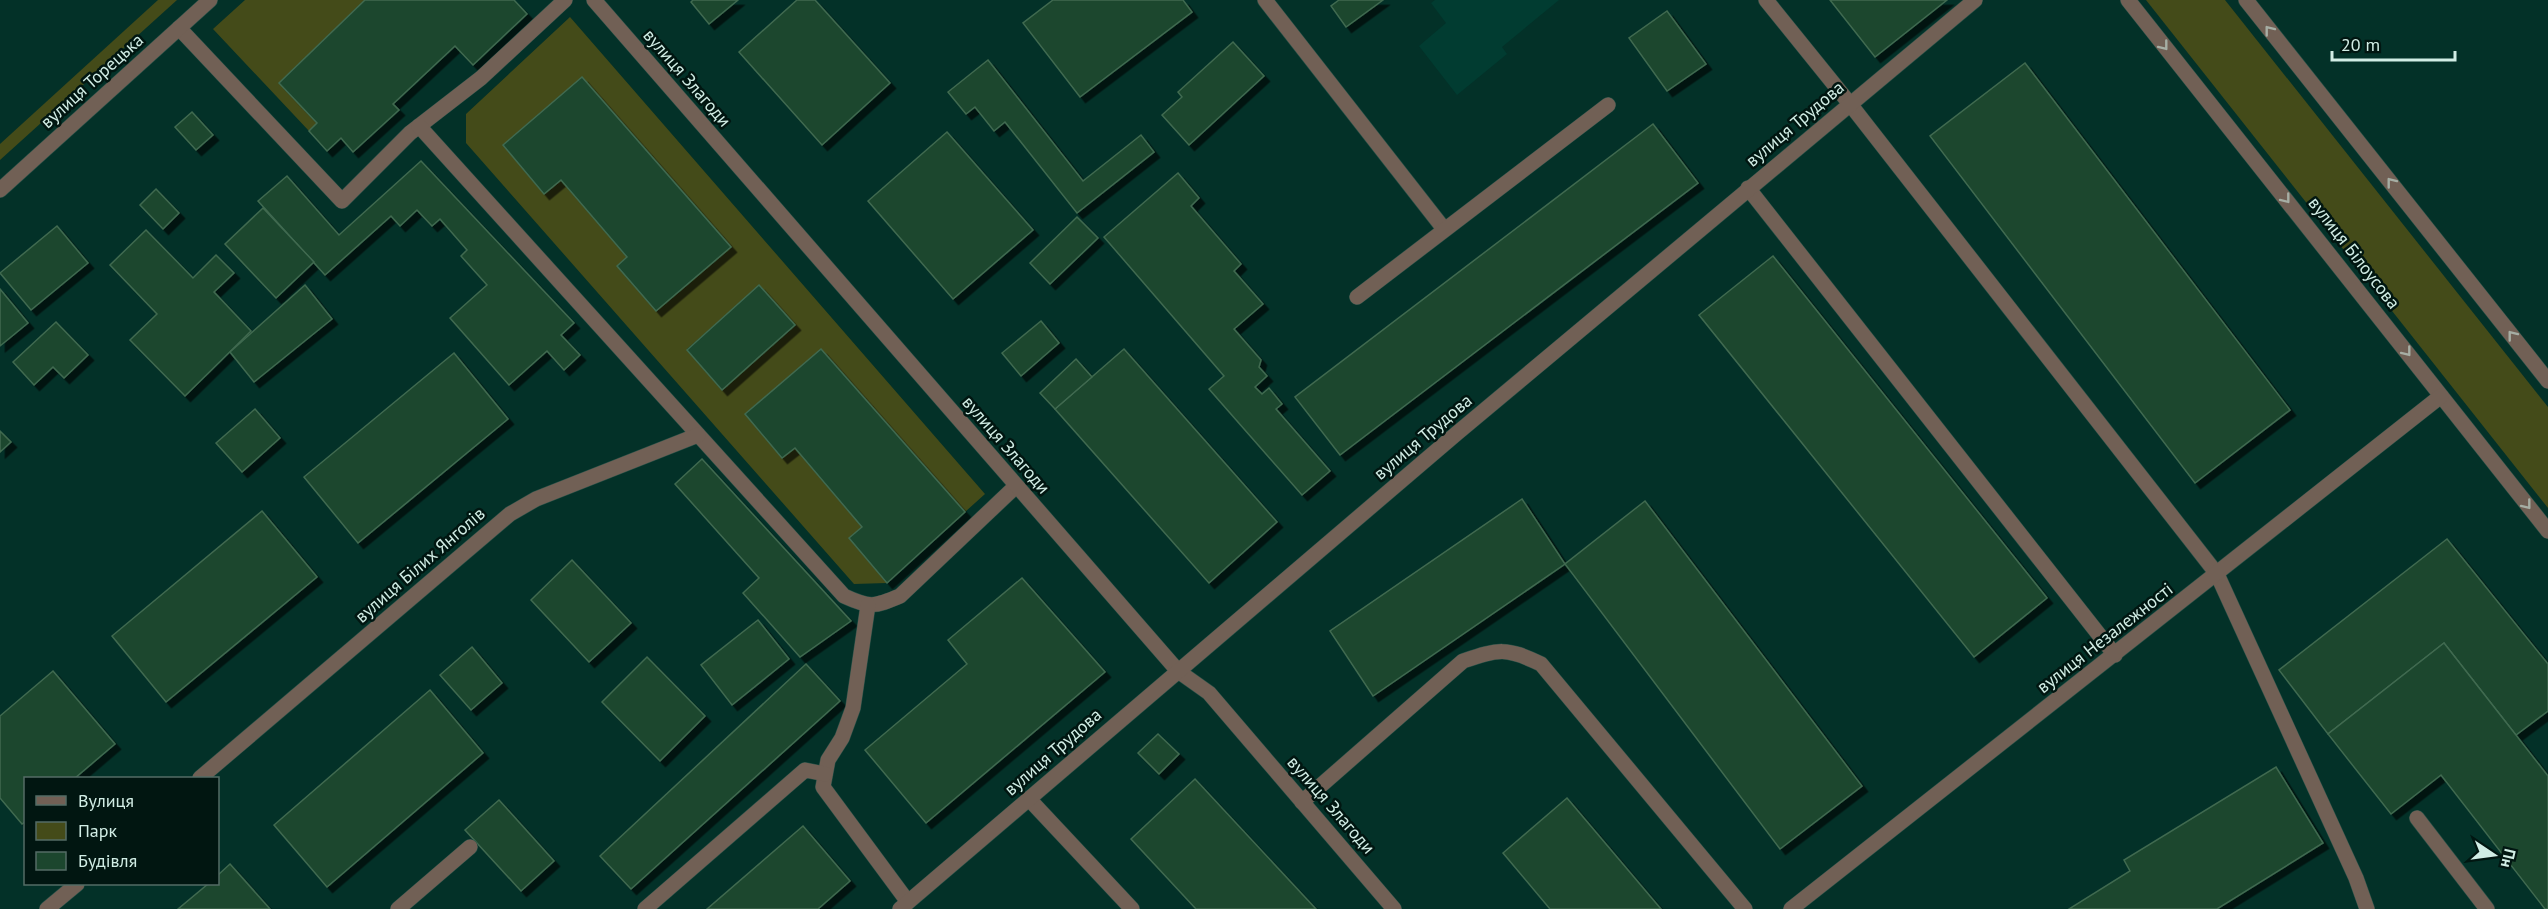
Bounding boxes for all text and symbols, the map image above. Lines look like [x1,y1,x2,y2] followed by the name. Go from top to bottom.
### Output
[639,24,736,131] street label: вулиця Злагоди
[2332,24,2455,62] scale bar
[2266,25,2277,36] one-way arrow
[35,28,148,133] street label: вулиця Торецька
[2341,33,2380,56] text: 20 m
[2157,39,2168,50] one-way arrow
[1741,76,1849,172] street label: вулиця Трудова
[2387,178,2398,189] one-way arrow
[2278,192,2289,203] one-way arrow
[2303,192,2405,313] street label: вулиця Білоусова
[2508,331,2519,342] one-way arrow
[2399,345,2410,356] one-way arrow
[1369,389,1477,485] street label: вулиця Трудова
[958,391,1055,498] street label: вулиця Злагоди
[2520,498,2531,509] one-way arrow
[350,502,490,627] street label: вулиця Білих Янголів
[2032,577,2177,698] street label: вулиця Незалежності
[999,703,1106,800] street label: вулиця Трудова
[1283,751,1380,858] street label: вулиця Злагоди
[24,777,219,885] legend
[78,789,134,812] text: Вулиця
[78,819,118,842] text: Парк
[2464,825,2524,885] north arrow
[2497,847,2520,870] text: Пн
[78,849,137,872] text: Будівля

